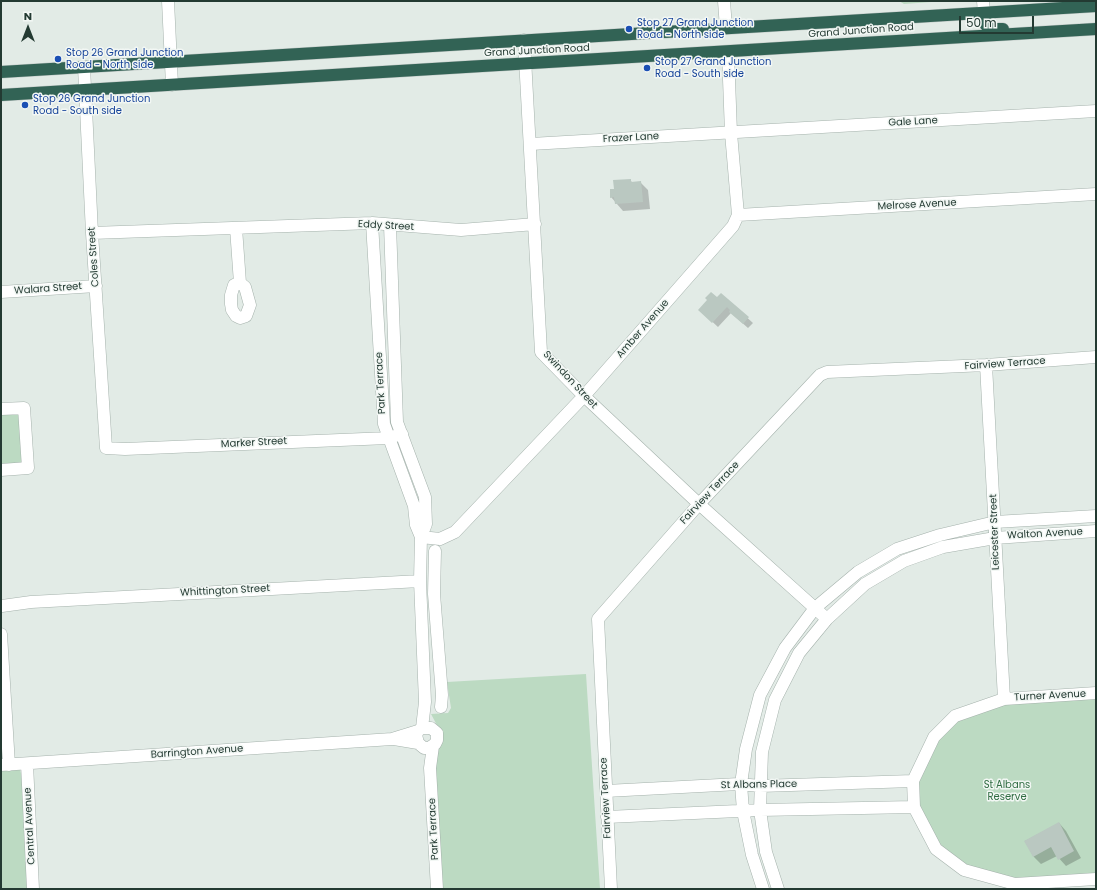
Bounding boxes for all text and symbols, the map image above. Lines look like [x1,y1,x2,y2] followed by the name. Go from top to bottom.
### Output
[8,8,48,48] north arrow
[24,8,32,24] text: N
[961,8,1036,34] scale bar
[966,14,997,31] text: 50 m
[637,17,753,40] place label: Stop 27 Grand Junction Road - North side
[808,21,914,41] street label: Grand Junction Road
[624,24,634,34] marker: Stop 27 Grand Junction Road - North side
[484,42,590,60] street label: Grand Junction Road
[66,47,183,70] place label: Stop 26 Grand Junction Road - North side
[53,54,63,64] marker: Stop 26 Grand Junction Road - North side
[655,56,771,80] place label: Stop 27 Grand Junction Road - South side
[642,63,652,73] marker: Stop 27 Grand Junction Road - South side
[33,93,150,116] place label: Stop 26 Grand Junction Road - South side
[20,100,30,110] marker: Stop 26 Grand Junction Road - South side
[888,115,938,129] street label: Gale Lane
[603,131,659,145] street label: Frazer Lane
[877,197,957,213] street label: Melrose Avenue
[358,219,414,233] street label: Eddy Street
[86,227,102,287] street label: Coles Street
[14,281,82,297] street label: Walara Street
[614,297,672,361] street label: Amber Avenue
[540,349,600,411] street label: Swindon Street
[373,352,389,414] street label: Park Terrace
[964,355,1046,373] street label: Fairview Terrace
[221,435,287,451] street label: Marker Street
[678,459,742,527] street label: Fairview Terrace
[988,494,1002,570] street label: Leicester Street
[1007,526,1083,542] street label: Walton Avenue
[180,583,270,599] street label: Whittington Street
[1014,688,1086,704] street label: Turner Avenue
[150,743,244,761] street label: Barrington Avenue
[598,757,614,839] street label: Fairview Terrace
[721,778,797,792] street label: St Albans Place
[984,779,1030,802] park label: St Albans Reserve
[22,787,38,865] street label: Central Avenue
[426,798,442,860] street label: Park Terrace

